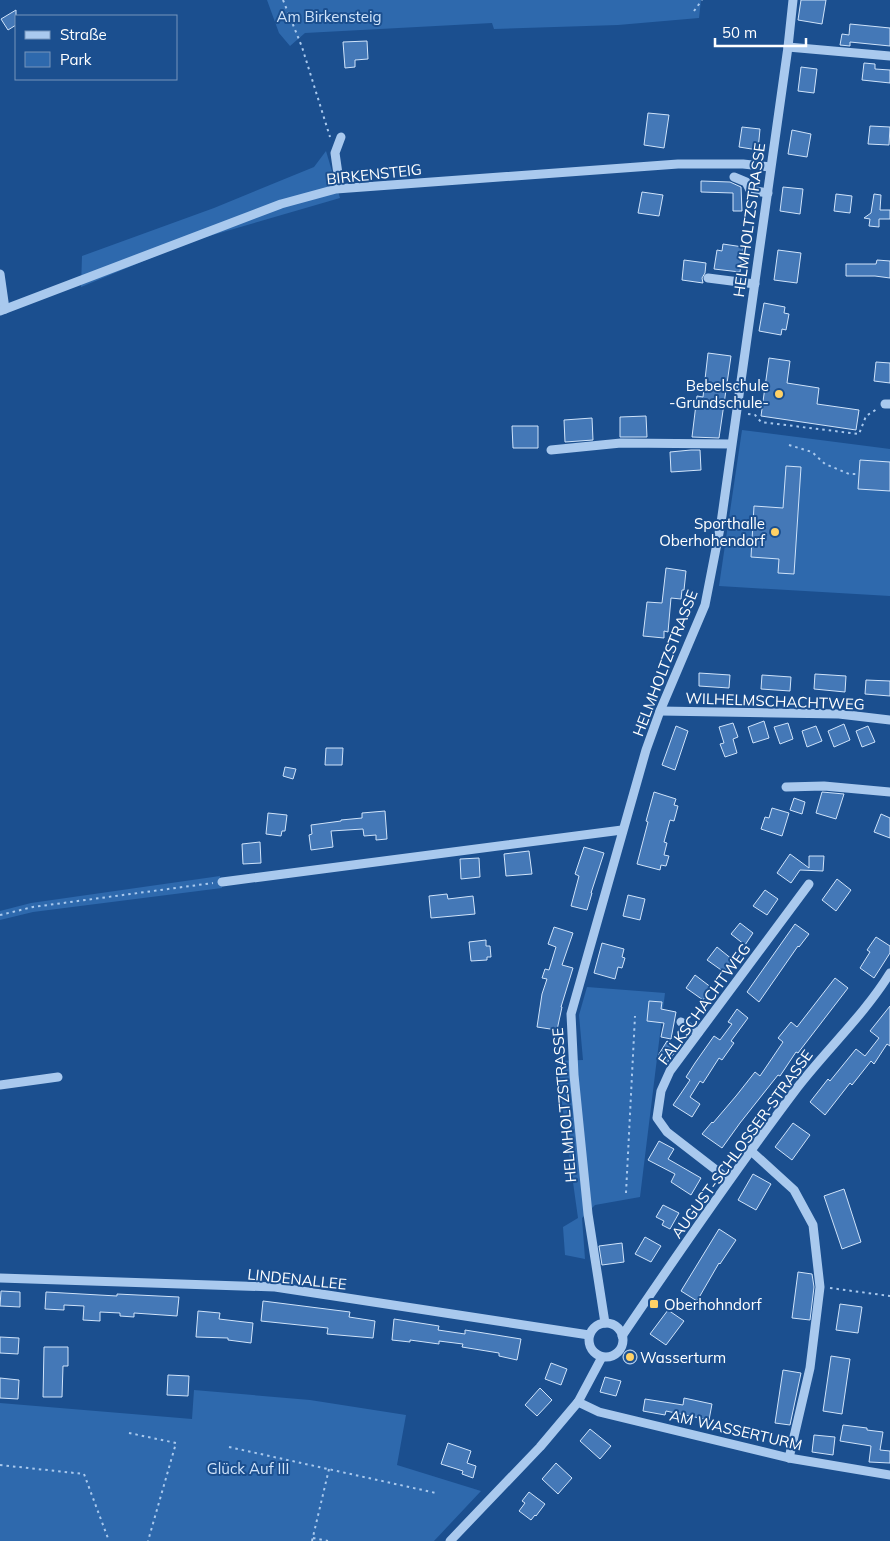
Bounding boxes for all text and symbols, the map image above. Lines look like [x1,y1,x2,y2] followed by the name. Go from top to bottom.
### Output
[276,7,382,26] park label: Am Birkensteig
[15,15,178,80] legend
[715,15,806,47] scale bar
[722,23,757,42] text: 50 m
[60,25,107,44] text: Straße
[60,50,92,69] text: Park
[729,142,769,298] street label: HELMHOLTZSTRASSE
[325,160,423,188] street label: BIRKENSTEIG
[669,376,769,412] place label: Bebelschule -Grundschule-
[773,388,785,400] marker: Bebelschule -Grundschule-
[659,514,766,550] place label: Sporthalle Oberhohendorf
[769,526,781,538] marker: Sporthalle Oberhohendorf
[628,587,702,739] street label: HELMHOLTZSTRASSE
[685,688,865,714] street label: WILHELMSCHACHTWEG
[654,940,754,1068] street label: FALKSCHACHTWEG
[548,1027,580,1183] street label: HELMHOLTZSTRASSE
[667,1046,817,1242] street label: AUGUST-SCHLOSSER-STRASSE
[247,1264,348,1294] street label: LINDENALLEE
[664,1295,763,1314] place label: Oberhohndorf
[648,1298,660,1310] marker: Oberhohndorf
[640,1348,726,1367] place label: Wasserturm
[624,1351,636,1363] marker: Wasserturm
[668,1406,804,1454] street label: AM WASSERTURM
[207,1459,289,1478] park label: Glück Auf III

